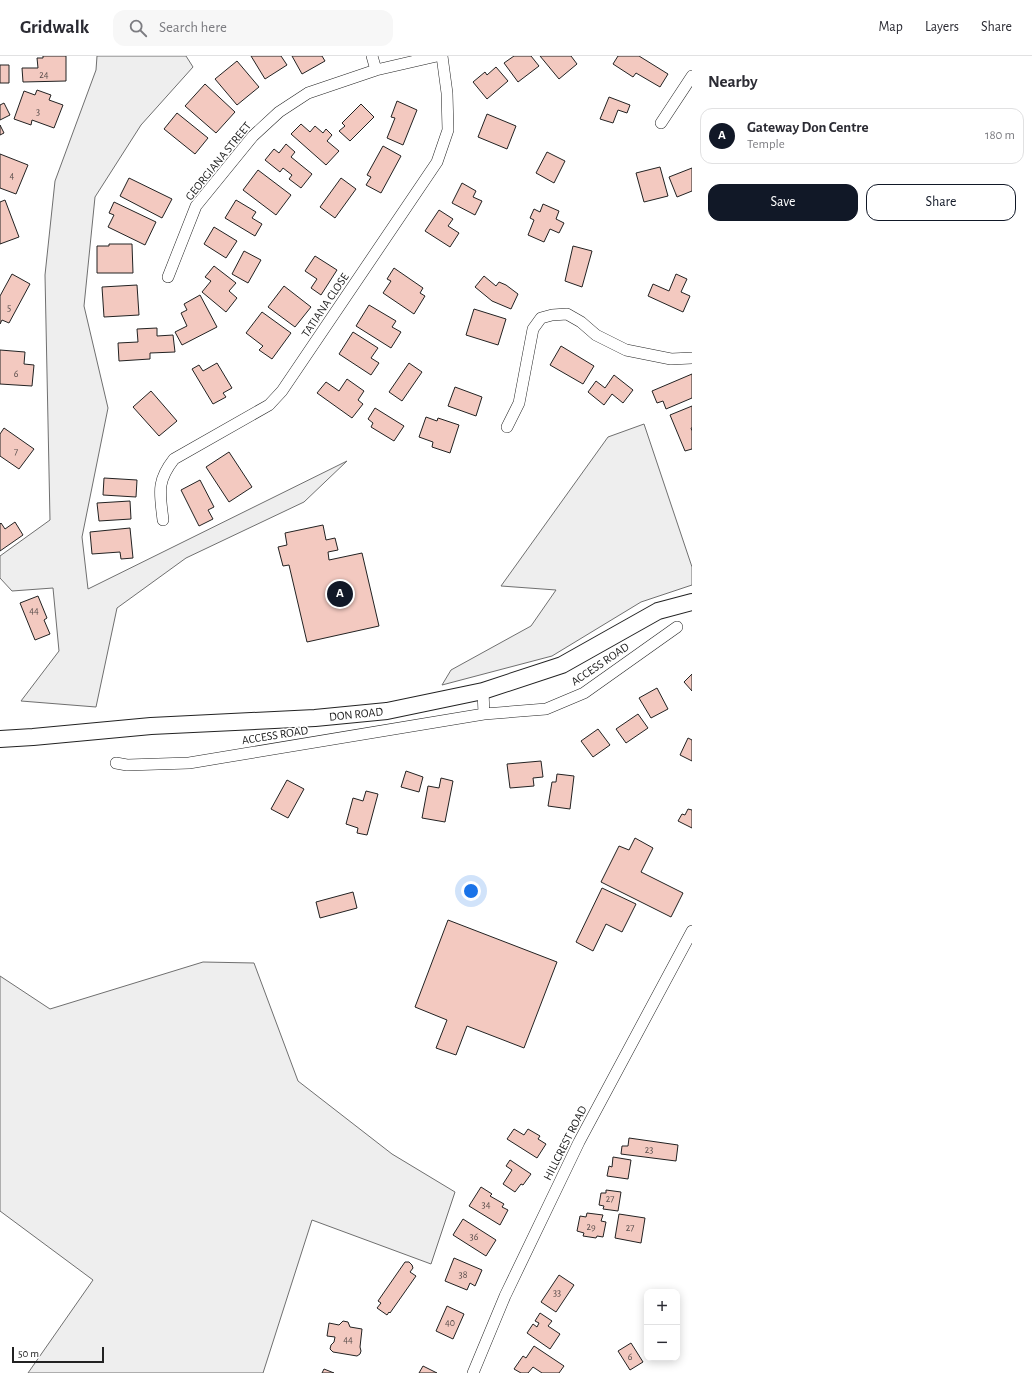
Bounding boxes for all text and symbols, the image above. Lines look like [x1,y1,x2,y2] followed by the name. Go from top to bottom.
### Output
[113,10,393,46] search box
[127,17,149,39] icon: search
[20,18,89,37] text: Gridwalk
[159,20,227,35] text: Search here
[878,20,903,34] text: Map
[925,20,959,34] text: Layers
[981,20,1012,34] text: Share
[39,70,49,80] house number: 24
[708,73,758,90] text: Nearby
[36,107,40,117] house number: 3
[183,119,253,202] street label: GEORGIANA STREET
[747,120,869,135] text: Gateway Don Centre
[718,129,726,142] text: A
[985,129,1015,142] text: 180 m
[747,138,785,151] text: Temple
[10,171,15,181] house number: 4
[708,184,858,221] button: Save
[866,184,1016,221] button: Share
[299,271,351,339] street label: TATIANA CLOSE
[7,303,11,313] house number: 5
[14,369,19,379] house number: 6
[14,447,18,457] house number: 7
[327,579,353,609] pin: A
[29,606,39,616] house number: 44
[569,640,631,688] street label: ACCESS ROAD
[328,705,384,723] street label: DON ROAD
[241,724,309,746] street label: ACCESS ROAD
[461,881,481,901] your location
[541,1104,589,1182] street label: HILLCREST ROAD
[645,1145,653,1155] house number: 23
[606,1194,614,1204] house number: 27
[482,1200,491,1210] house number: 34
[586,1222,596,1232] house number: 29
[626,1223,634,1233] house number: 27
[470,1232,479,1242] house number: 36
[459,1270,468,1280] house number: 38
[553,1288,561,1298] house number: 33
[644,1289,680,1361] map controls
[644,1289,680,1325] button: +
[445,1318,455,1328] house number: 40
[644,1325,680,1361] button: −
[343,1335,353,1345] house number: 44
[12,1345,104,1364] scale bar
[18,1348,39,1359] text: 50 m
[628,1352,633,1362] house number: 6

